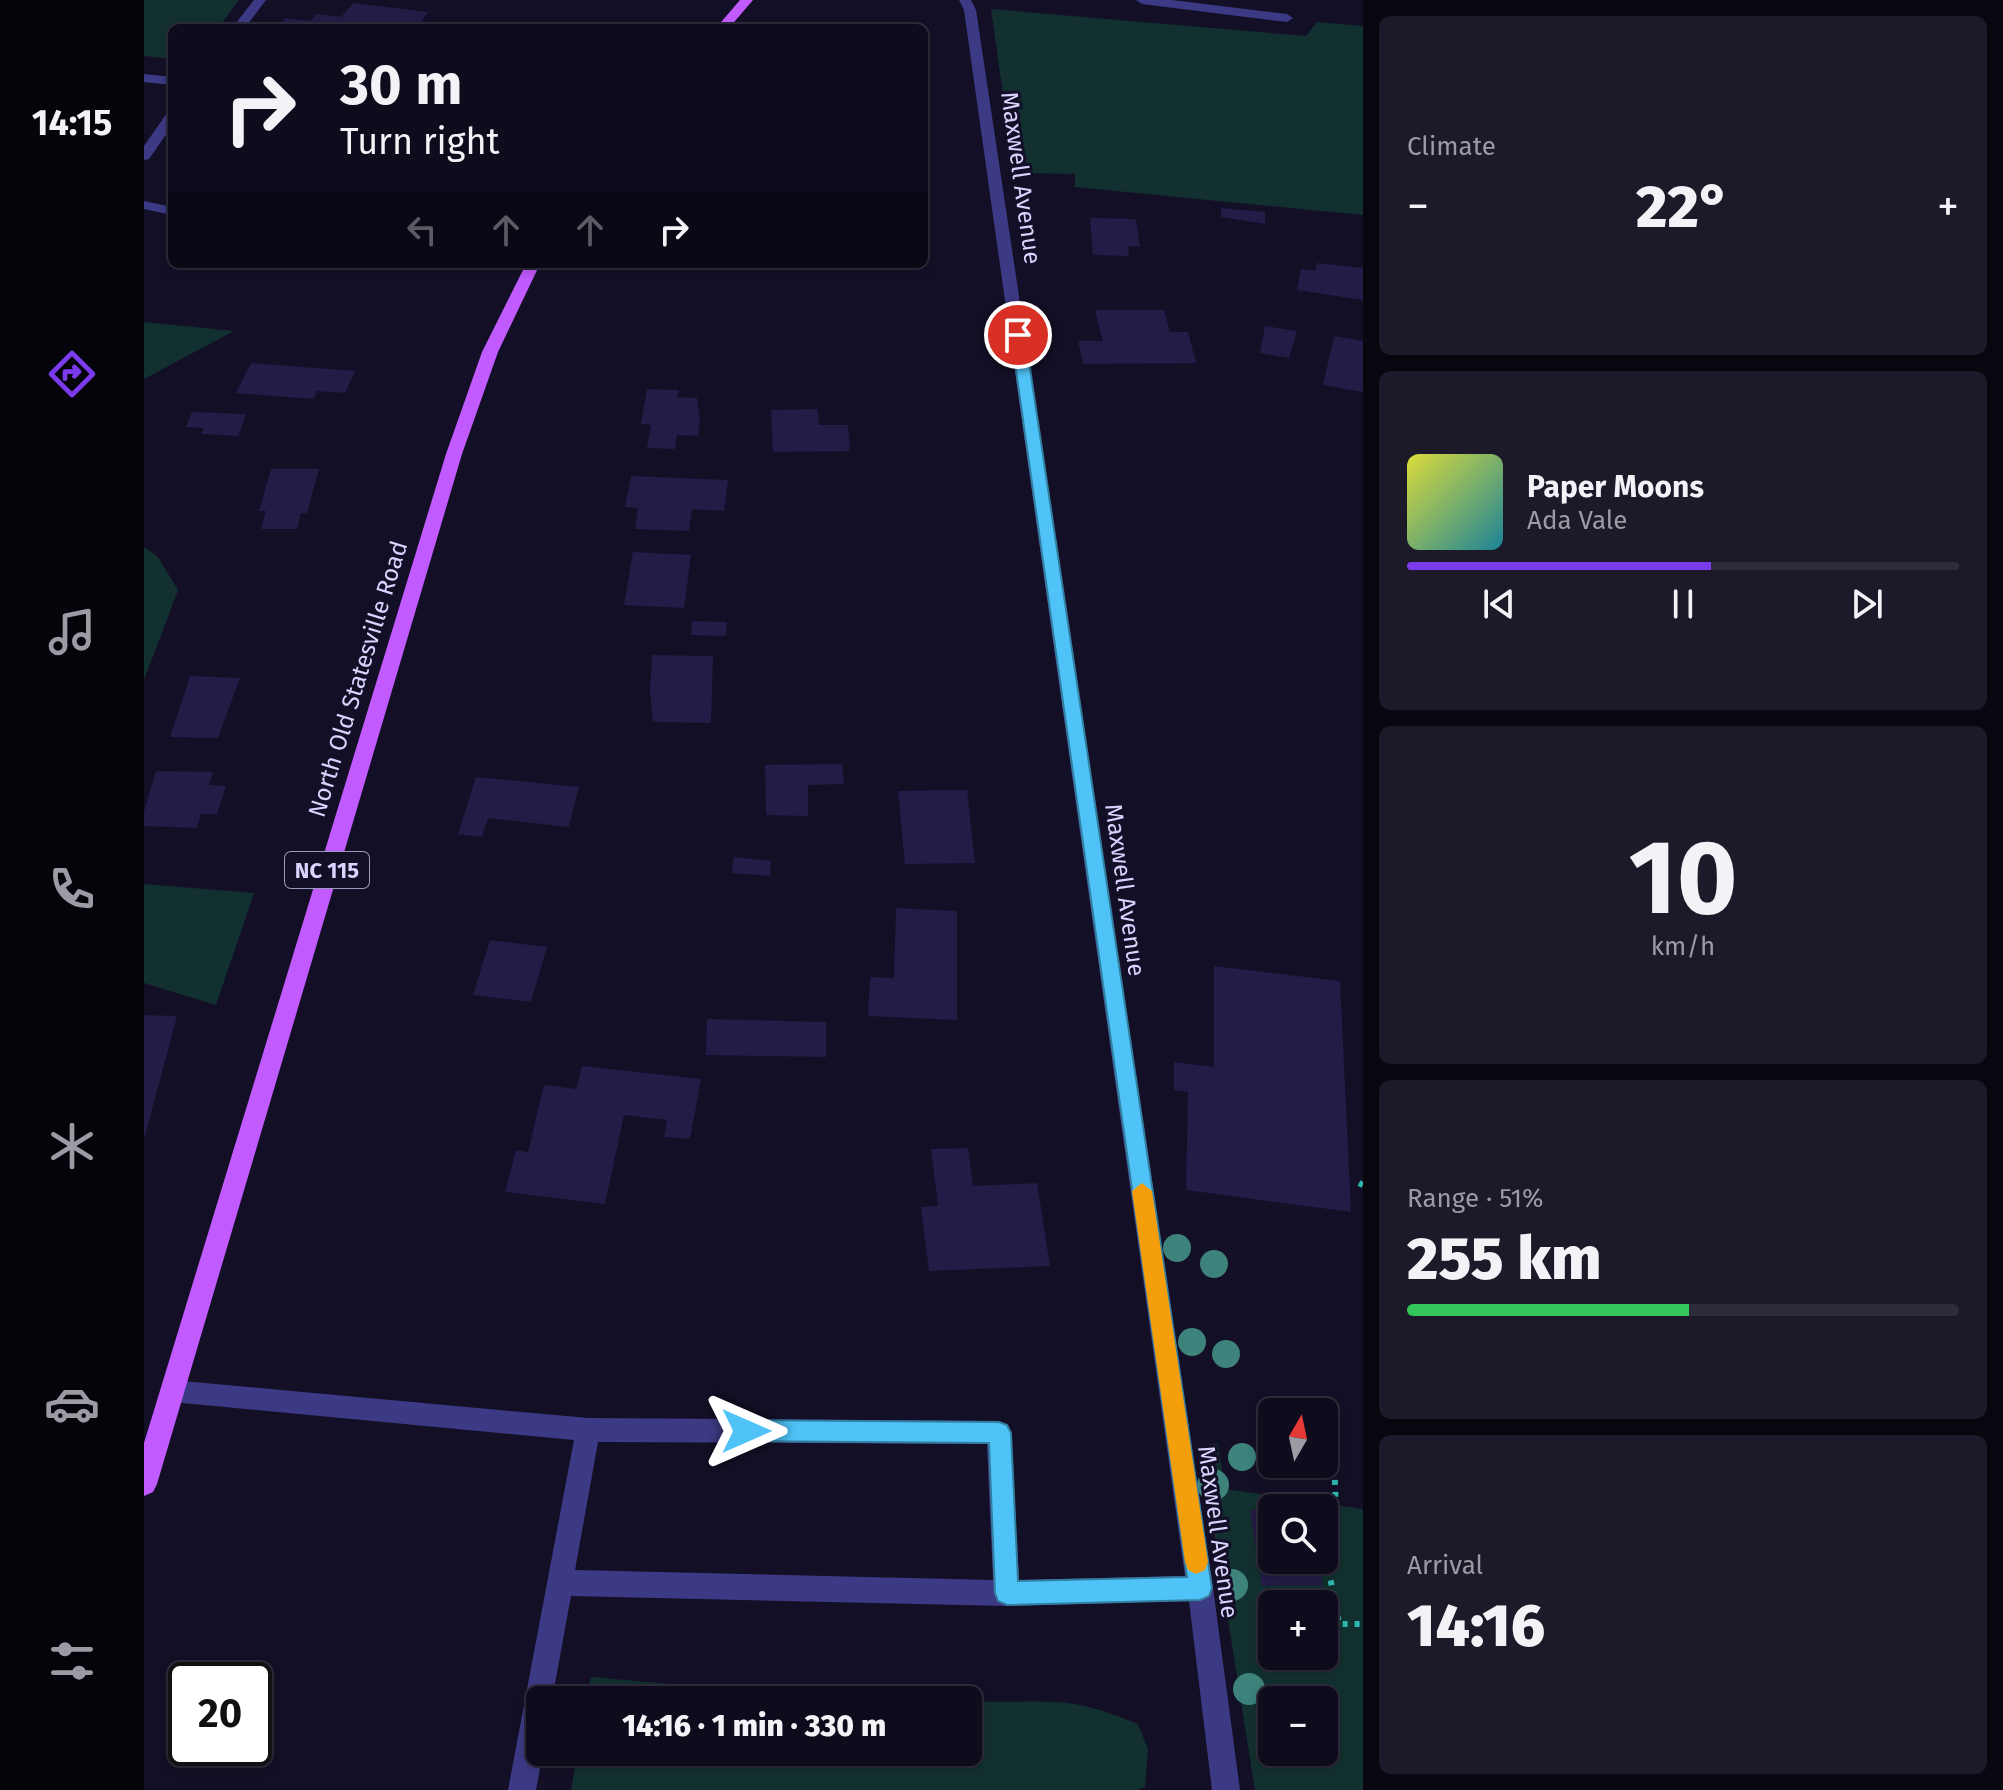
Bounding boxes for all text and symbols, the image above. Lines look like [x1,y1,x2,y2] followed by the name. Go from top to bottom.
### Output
[340,52,462,119] text: 30 m
[208,56,312,160] icon: right
[995,90,1047,266] street label: Maxwell Avenue
[32,101,112,145] text: 14:15
[340,120,500,164] text: Turn right
[1407,131,1496,162] text: Climate
[1636,171,1730,243] text: 22°
[1407,180,1429,233] text: −
[1937,180,1959,233] text: +
[400,208,444,252] icon: left
[484,208,528,252] icon: ahead
[568,208,612,252] icon: ahead
[652,208,696,252] icon: right
[984,301,1052,369] pin
[996,313,1040,357] icon: arrive
[44,346,100,402] icon: directions
[1527,469,1704,505] text: Paper Moons
[1527,505,1627,536] text: Ada Vale
[303,538,413,820] street label: North Old Statesville Road
[1477,582,1521,626] icon: previous
[1661,582,1705,626] icon: pause
[1845,582,1889,626] icon: next
[44,604,100,660] icon: music
[1099,802,1151,978] street label: Maxwell Avenue
[1628,816,1738,941] text: 10
[285,852,369,888] road number: NC 115
[44,861,100,917] icon: phone
[1651,931,1715,962] text: km/h
[44,1118,100,1174] icon: climate
[1407,1183,1544,1214] text: Range · 51%
[1407,1223,1602,1295] text: 255 km
[44,1376,100,1432] icon: car
[704,1389,788,1473] position arrow
[1258,1398,1338,1478] north arrow
[1258,1398,1338,1766] map controls
[1192,1444,1244,1620] street label: Maxwell Avenue
[1258,1494,1338,1574] button: search
[1407,1550,1483,1581] text: Arrival
[1258,1590,1338,1670] button: +
[1407,1590,1545,1662] text: 14:16
[44,1633,100,1689] icon: filters
[168,1662,272,1766] speed limit sign: 20
[1258,1686,1338,1766] button: −
[622,1708,886,1744] text: 14:16 · 1 min · 330 m

